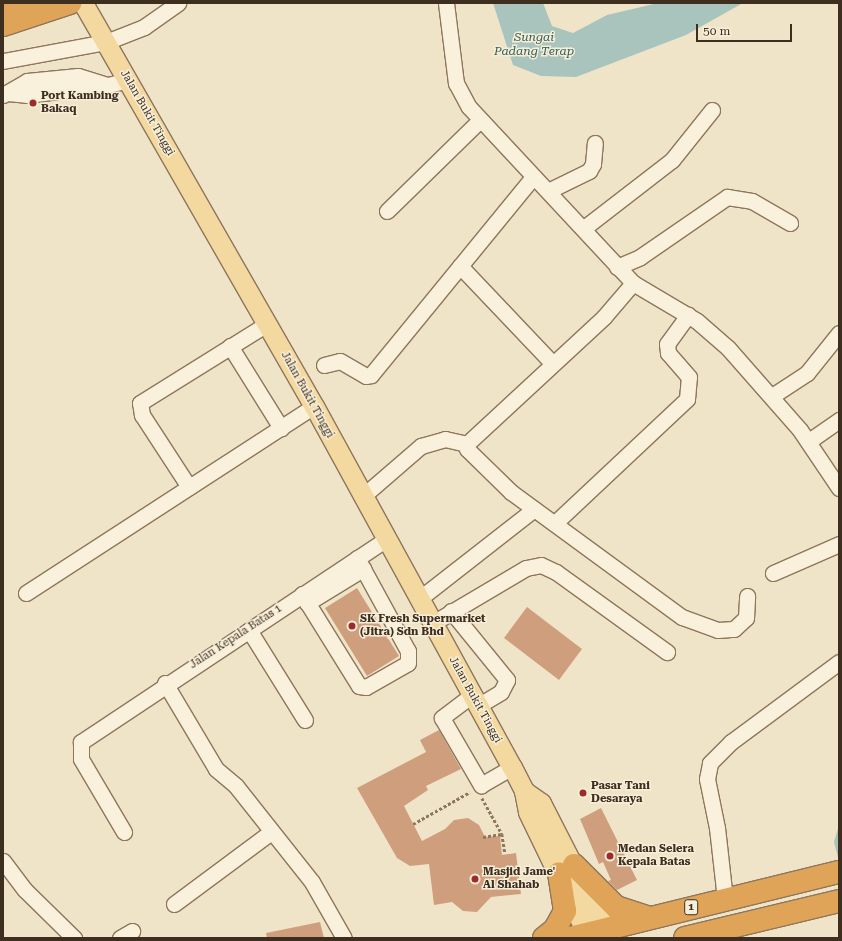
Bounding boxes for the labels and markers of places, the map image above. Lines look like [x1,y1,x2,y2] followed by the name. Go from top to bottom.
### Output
[41,90,119,116] place label: Port Kambing Bakaq
[28,98,38,108] marker: Port Kambing Bakaq
[360,613,486,639] place label: SK Fresh Supermarket (Jitra) Sdn Bhd
[347,621,357,631] marker: SK Fresh Supermarket (Jitra) Sdn Bhd
[591,780,650,806] place label: Pasar Tani Desaraya
[578,788,588,798] marker: Pasar Tani Desaraya
[618,843,694,869] place label: Medan Selera Kepala Batas
[605,851,615,861] marker: Medan Selera Kepala Batas
[483,866,555,892] place label: Masjid Jame' Al Shahab
[470,874,480,884] marker: Masjid Jame' Al Shahab

